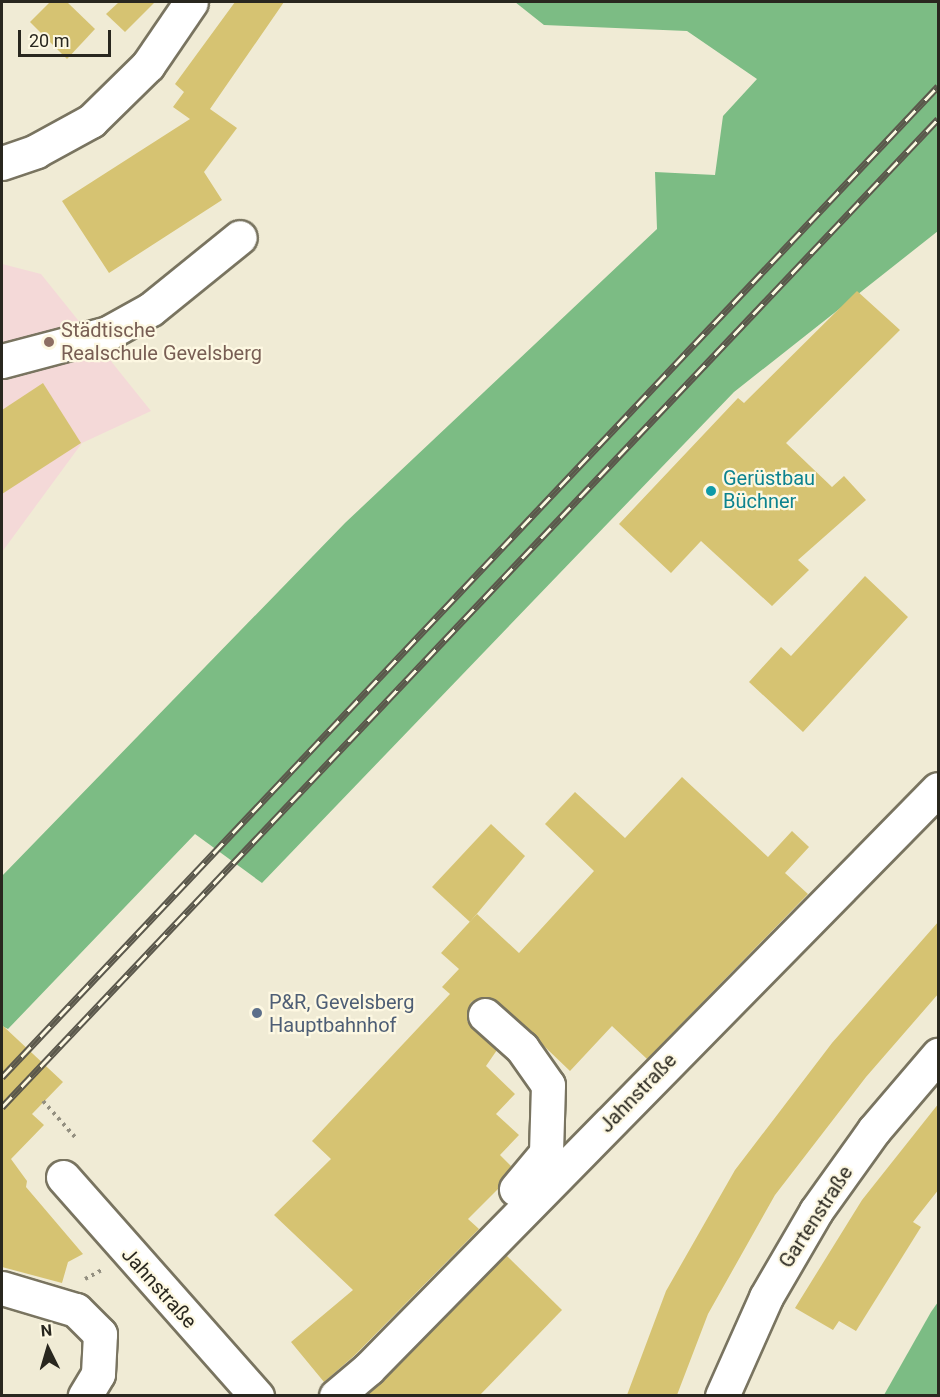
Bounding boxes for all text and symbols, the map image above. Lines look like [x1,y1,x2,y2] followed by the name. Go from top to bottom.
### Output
[21,18,114,56] scale bar
[29,30,69,51] text: 20 m
[61,318,262,365] place label: Städtische Realschule Gevelsberg
[42,335,56,349] marker: Städtische Realschule Gevelsberg
[723,467,815,514] place label: Gerüstbau Büchner
[704,484,718,498] marker: Gerüstbau Büchner
[269,990,414,1037] place label: P&R, Gevelsberg Hauptbahnhof
[250,1006,264,1020] marker: P&R, Gevelsberg Hauptbahnhof
[594,1048,682,1138] street label: Jahnstraße
[774,1162,858,1272] street label: Gartenstraße
[116,1243,202,1333] street label: Jahnstraße
[18,1319,78,1379] north arrow
[40,1321,53,1341] text: N

